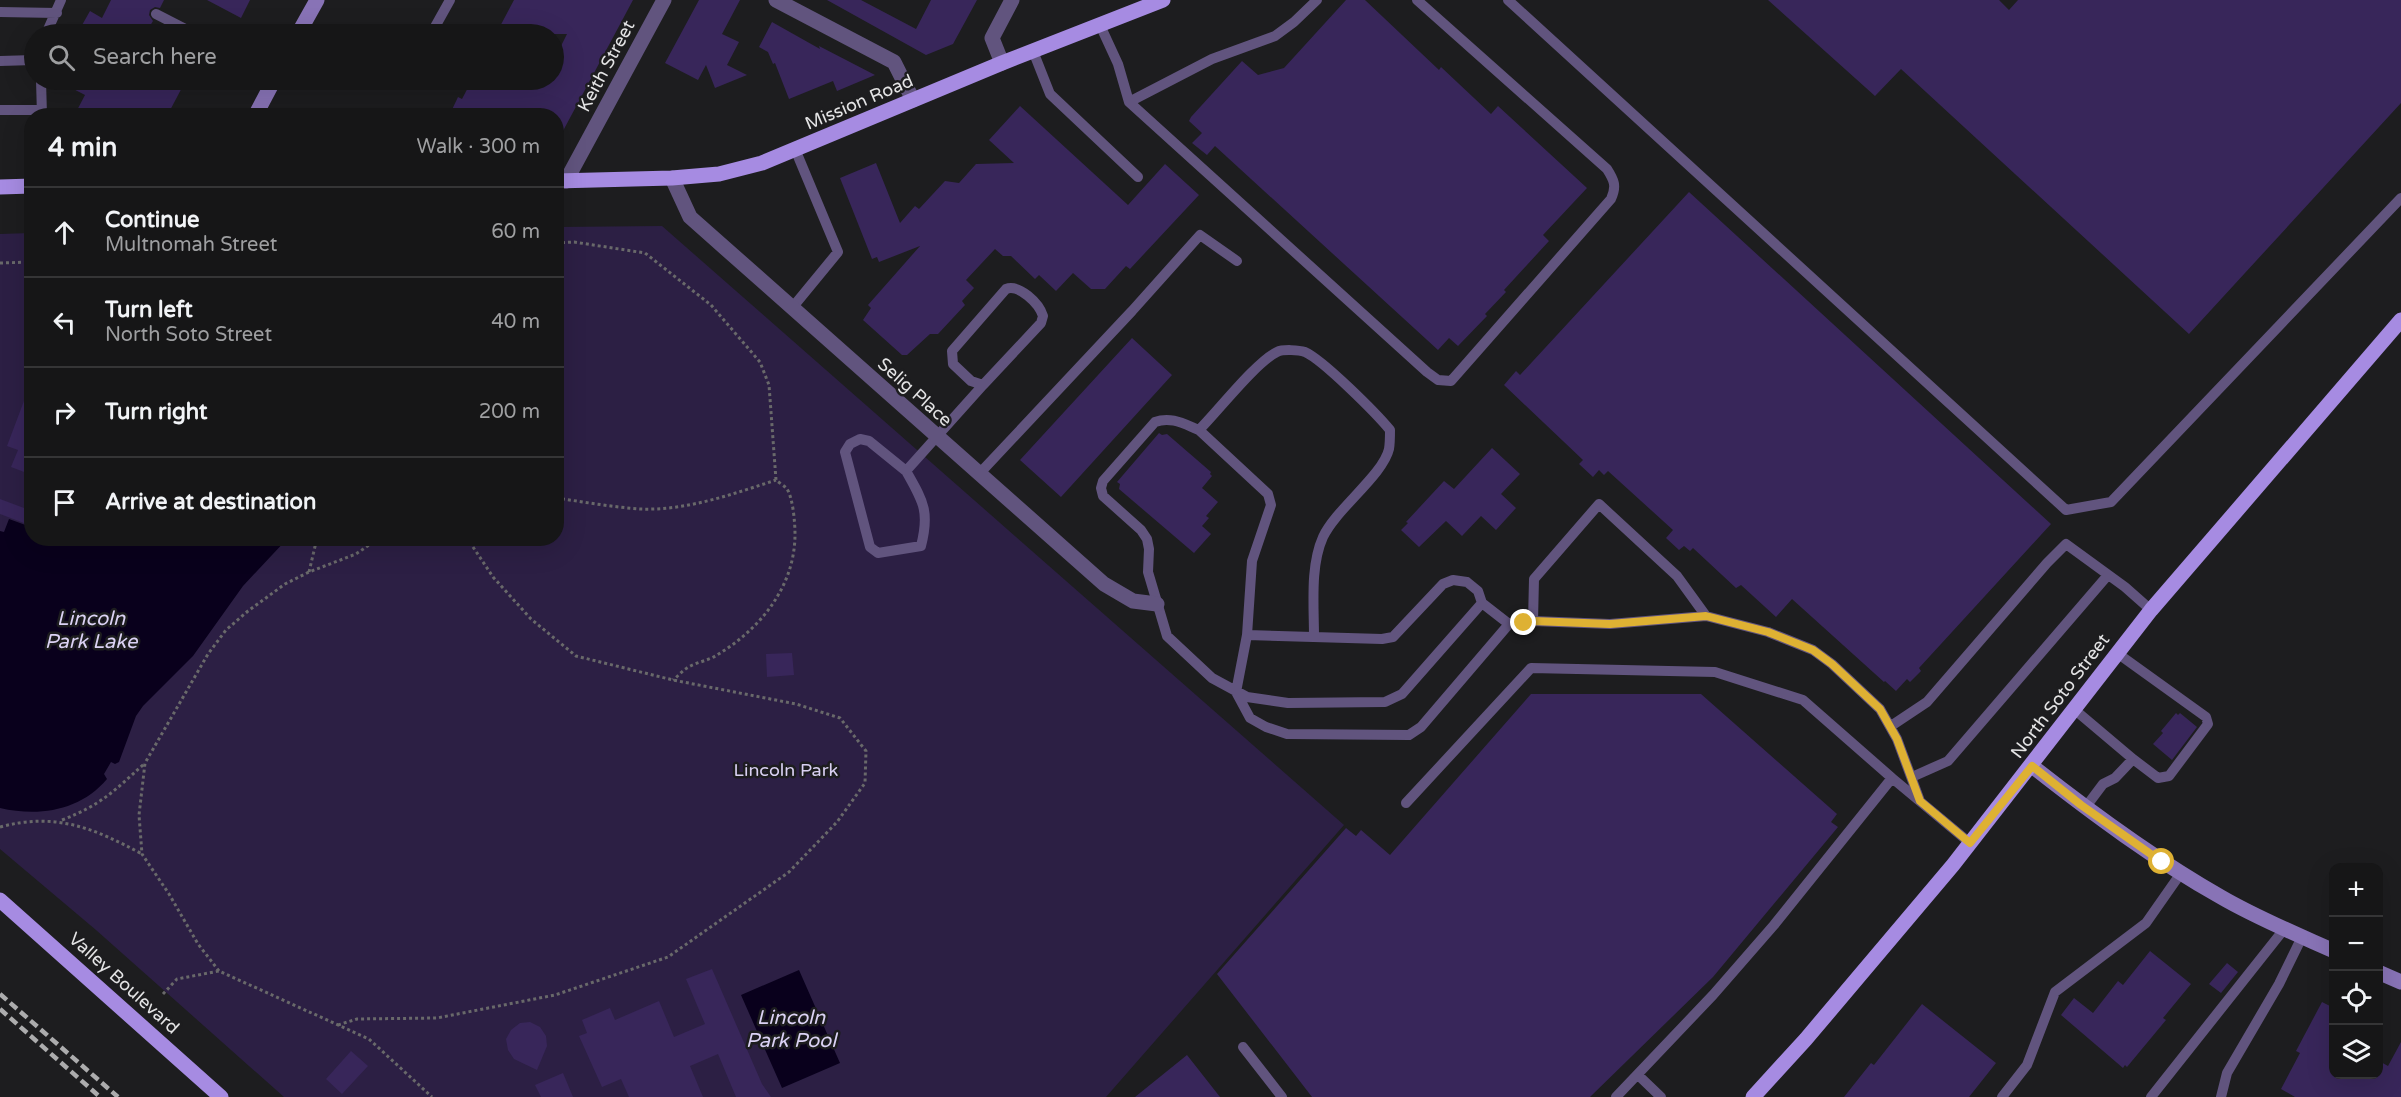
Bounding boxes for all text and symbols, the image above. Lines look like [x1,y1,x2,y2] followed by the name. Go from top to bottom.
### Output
[573,16,639,116] street label: Keith Street
[24,24,564,90] search box
[45,41,78,74] icon: search
[93,44,217,70] text: Search here
[802,69,916,135] street label: Mission Road
[48,132,117,163] text: 4 min
[417,135,540,159] text: Walk · 300 m
[105,207,200,233] text: Continue
[48,216,81,249] icon: ahead
[491,220,540,244] text: 60 m
[105,233,277,257] text: Multnomah Street
[105,297,193,323] text: Turn left
[48,306,81,339] icon: left
[491,310,540,334] text: 40 m
[105,323,272,347] text: North Soto Street
[873,353,957,431] street label: Selig Place
[48,396,81,429] icon: right
[105,399,207,425] text: Turn right
[479,400,540,424] text: 200 m
[48,486,81,519] icon: arrive
[105,489,316,515] text: Arrive at destination
[45,607,139,654] water label: Lincoln Park Lake
[1510,609,1536,635] route end
[2006,629,2114,763] street label: North Soto Street
[734,759,839,781] park label: Lincoln Park
[2148,848,2174,874] route start
[2329,863,2383,1079] map controls
[2329,863,2383,917] button: +
[2329,917,2383,971] button: −
[64,928,184,1038] street label: Valley Boulevard
[2329,971,2383,1025] button: locate
[746,1006,838,1053] water label: Lincoln Park Pool
[2329,1025,2383,1079] button: layers

